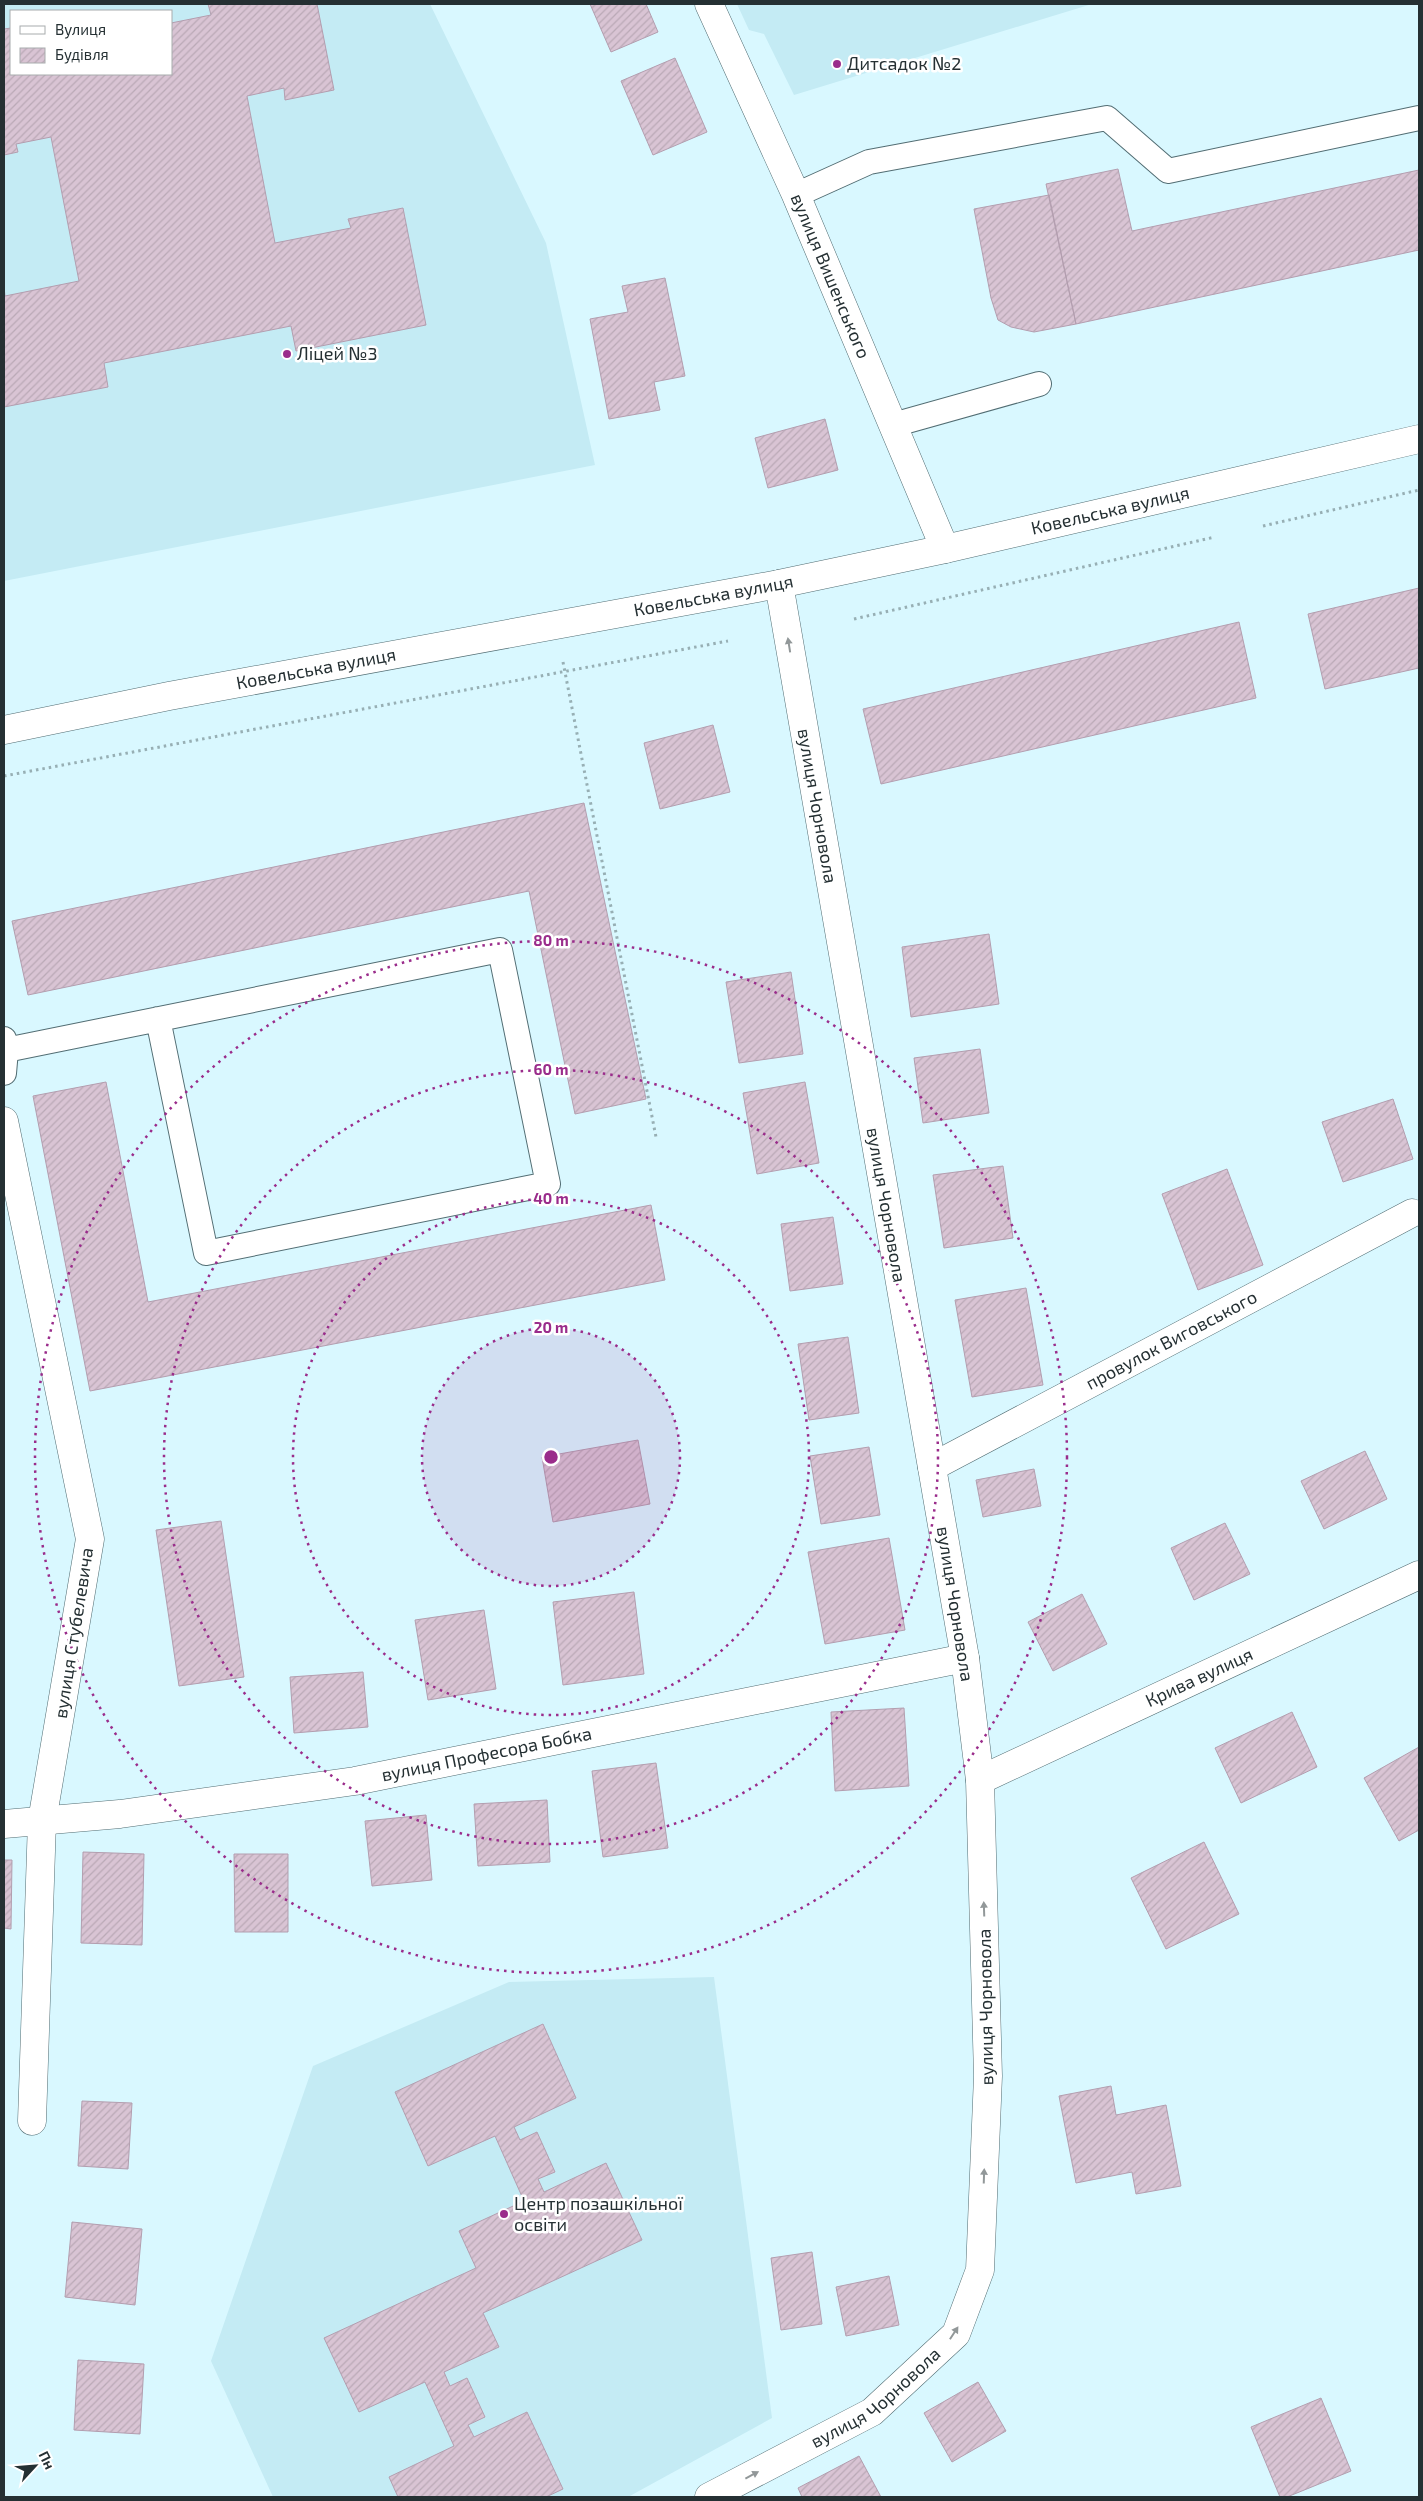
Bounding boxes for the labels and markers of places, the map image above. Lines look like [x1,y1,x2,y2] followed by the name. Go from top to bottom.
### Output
[847,52,961,74] place label: Дитсадок №2
[831,58,843,70] marker: Дитсадок №2
[297,342,377,364] place label: Ліцей №3
[281,348,293,360] marker: Ліцей №3
[542,1448,560,1466] centre of rings
[514,2192,683,2235] place label: Центр позашкільної освіти
[498,2208,510,2220] marker: Центр позашкільної освіти

